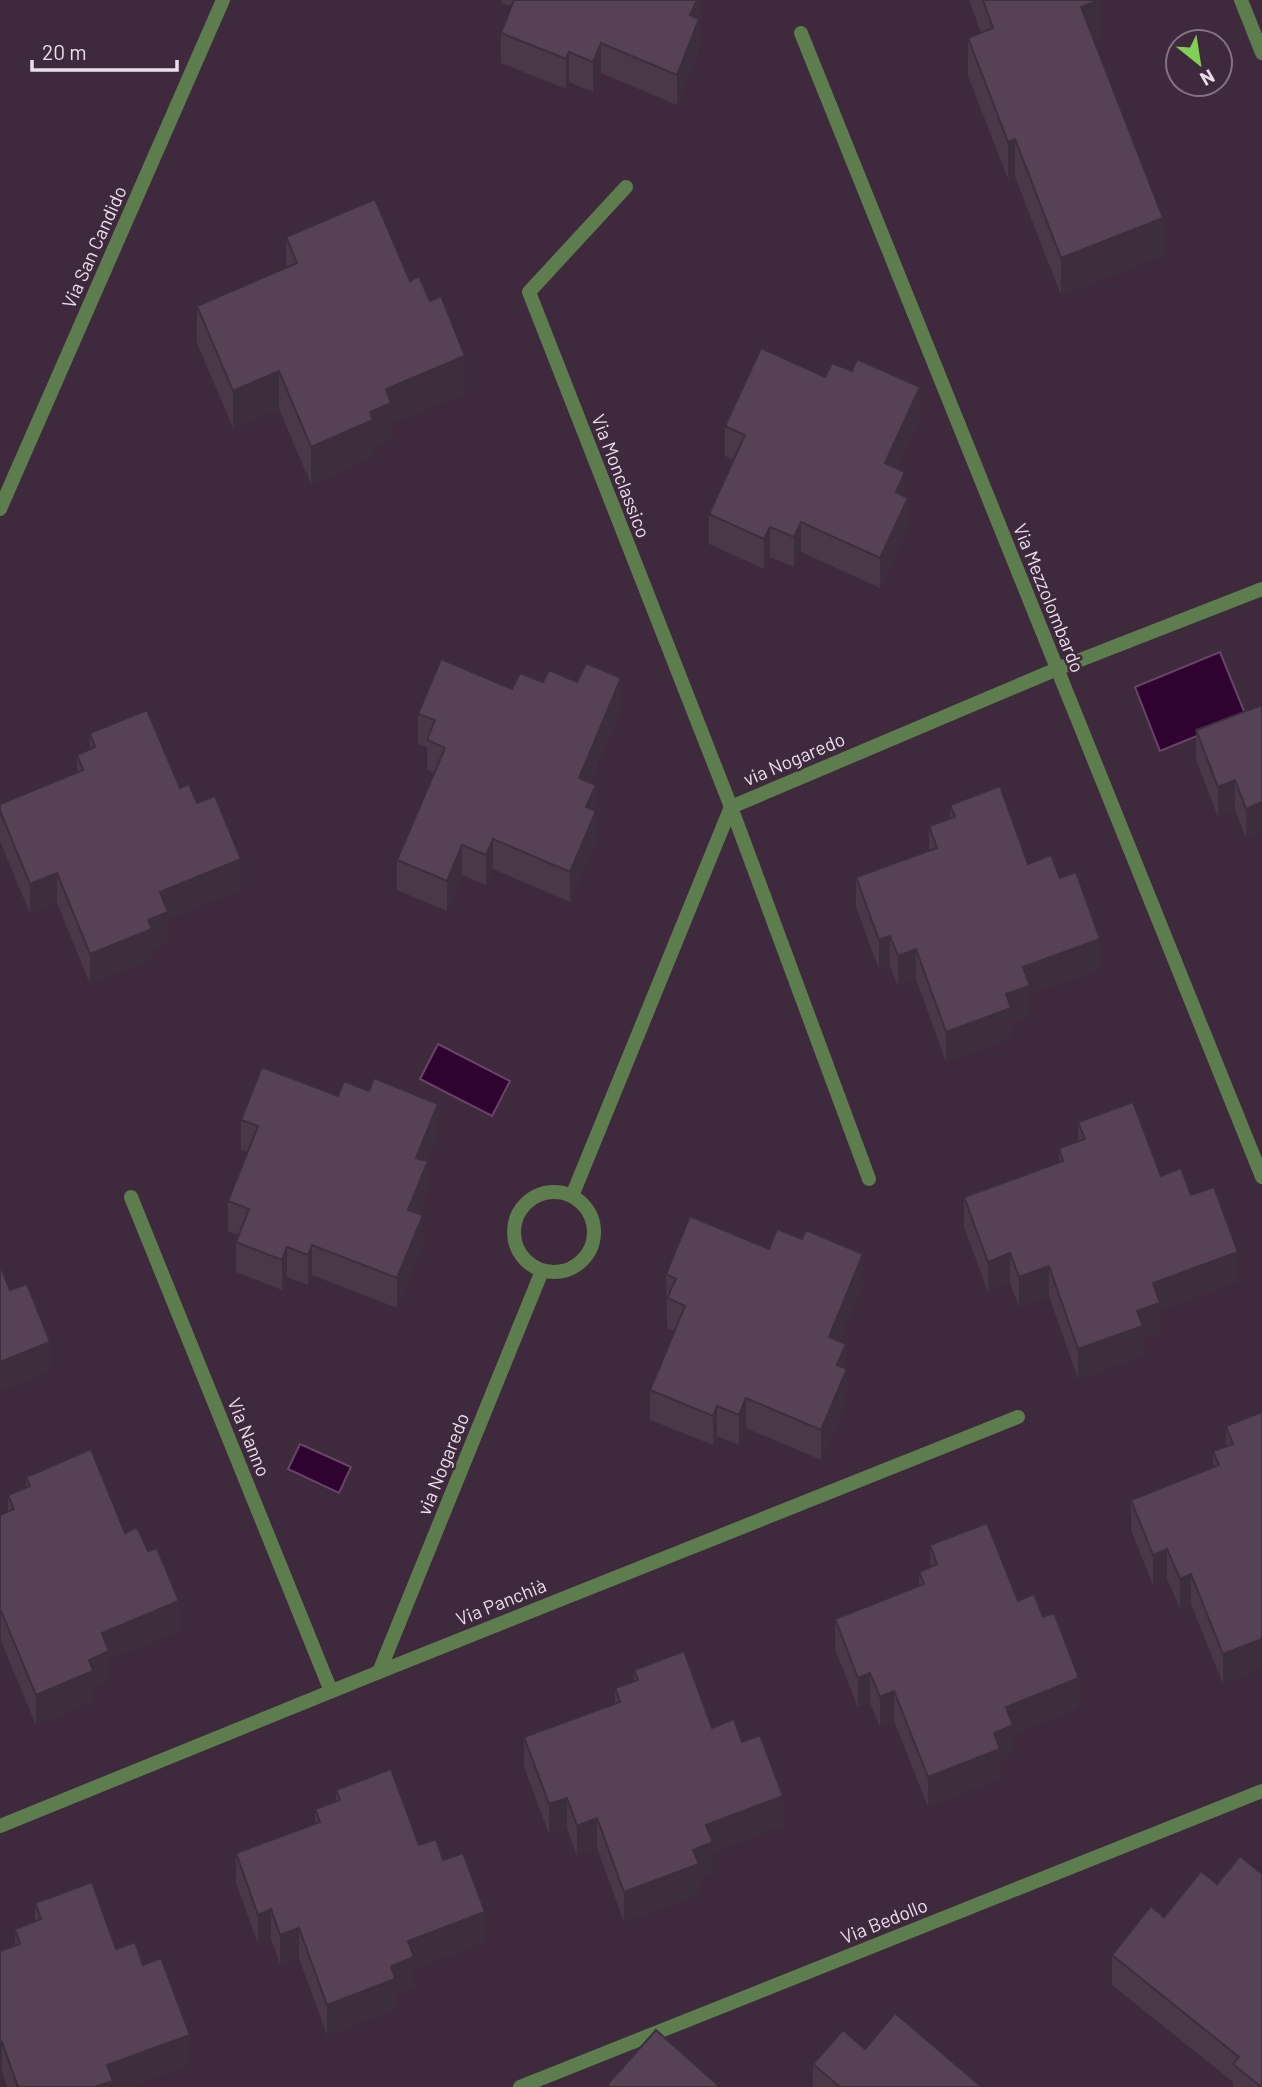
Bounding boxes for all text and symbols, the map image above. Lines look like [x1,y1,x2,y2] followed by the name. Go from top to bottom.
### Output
[32,28,177,72] scale bar
[1164,28,1234,98] north arrow
[42,39,87,64] text: 20 m
[1197,65,1219,91] text: N
[56,182,131,312] street label: Via San Candido
[587,411,656,541] street label: Via Monclassico
[1009,520,1090,676] street label: Via Mezzolombardo
[740,727,848,790] street label: via Nogaredo
[223,1394,276,1480] street label: Via Nanno
[412,1409,473,1518] street label: via Nogaredo
[452,1573,549,1630] street label: Via Panchià
[837,1893,931,1948] street label: Via Bedollo

